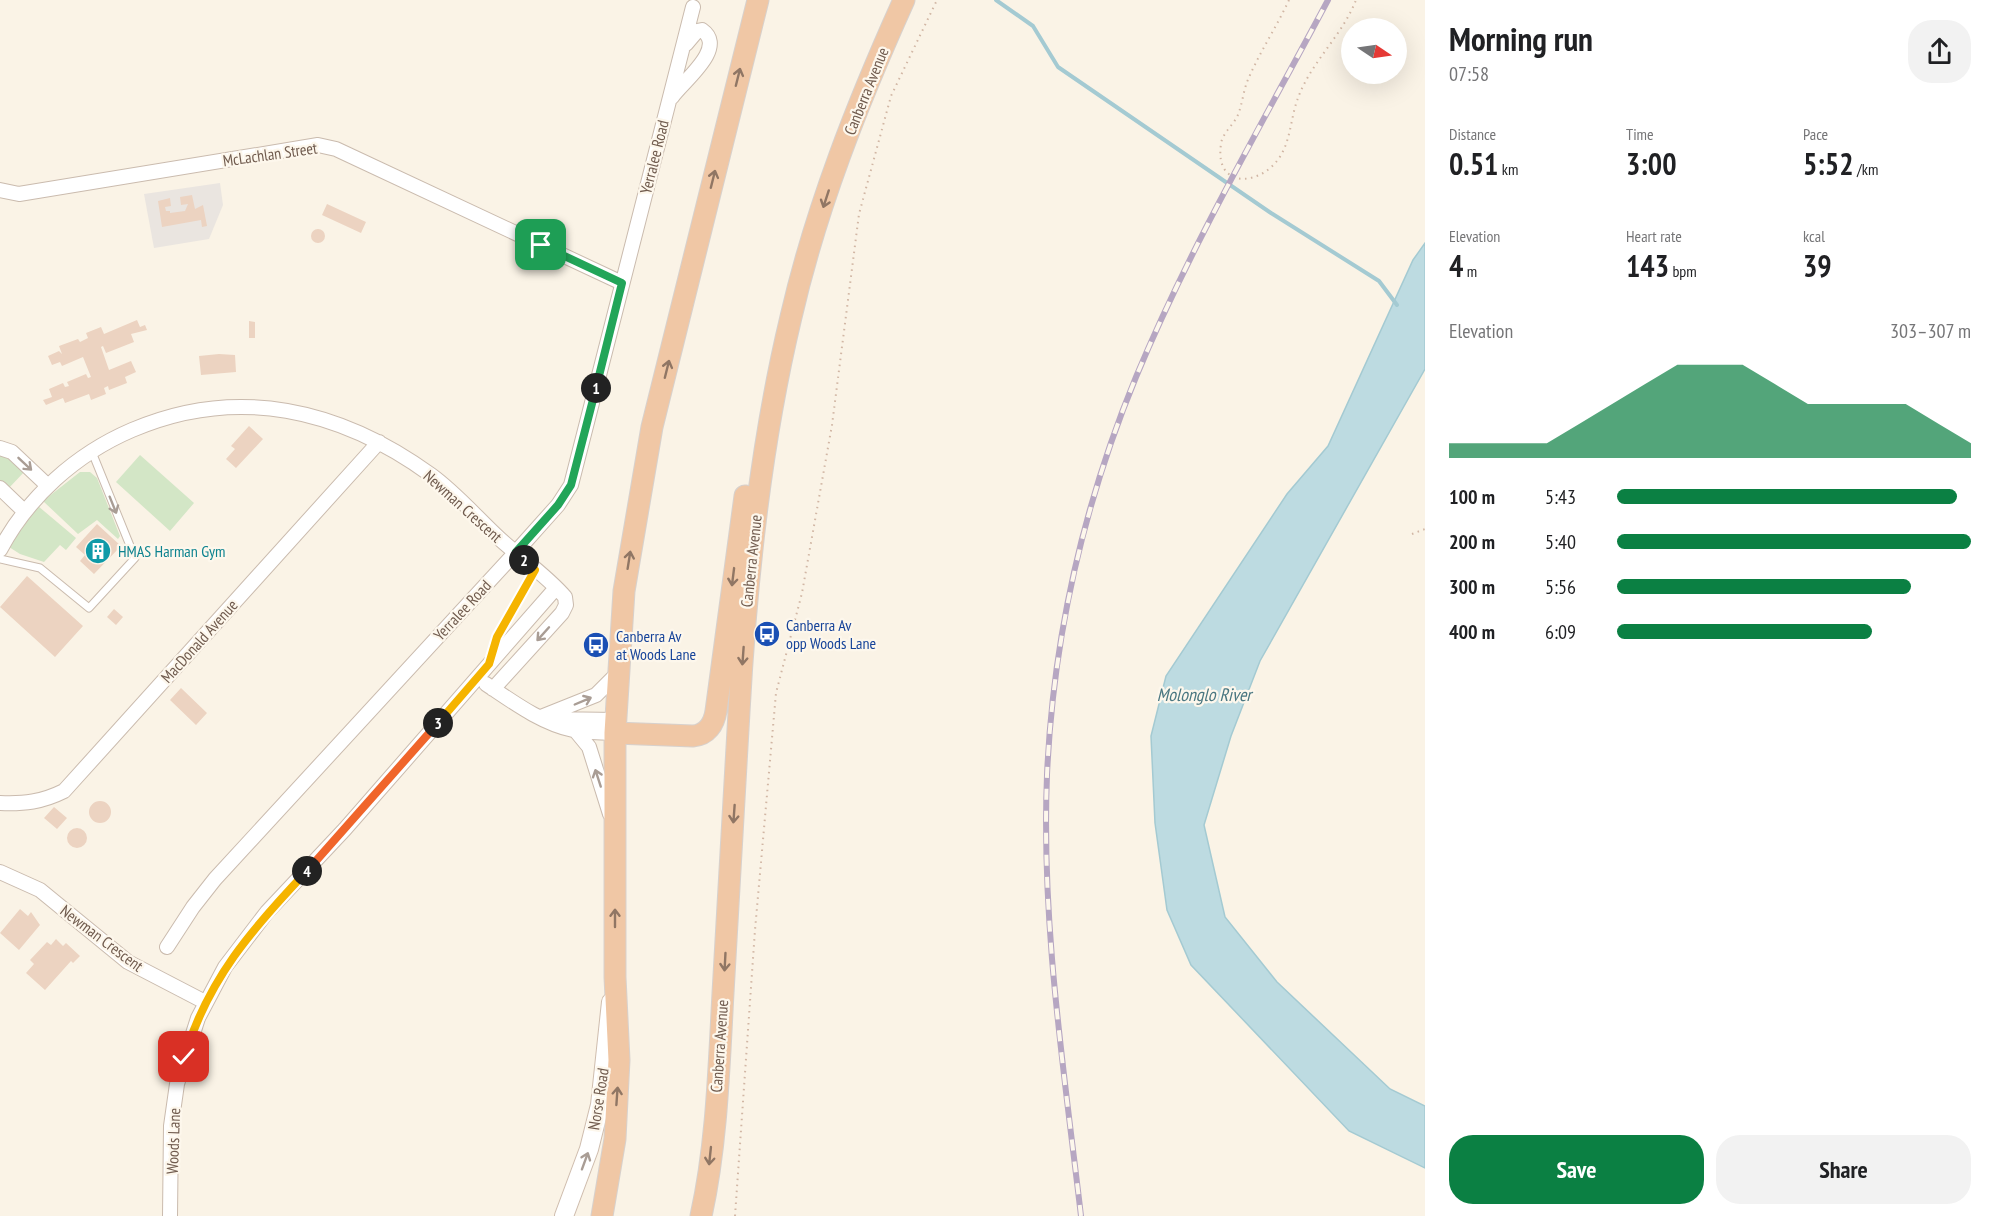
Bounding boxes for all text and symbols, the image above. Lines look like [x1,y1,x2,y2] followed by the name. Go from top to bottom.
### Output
[1449,17,1593,60] text: Morning run
[1341,18,1407,84] north arrow
[1341,18,1407,84] map controls
[1908,20,1971,83] button: share
[839,44,893,138] street label: Canberra Avenue
[1449,61,1489,87] text: 07:58
[733,68,744,87] one-way arrow
[635,118,673,196] street label: Yerralee Road
[1449,124,1496,144] text: Distance
[1626,124,1654,144] text: Time
[1803,124,1828,144] text: Pace
[222,137,319,171] street label: McLachlan Street
[1449,144,1498,183] text: 0.51
[1626,144,1677,183] text: 3:00
[1803,144,1854,183] text: 5:52
[1498,159,1518,179] text: km
[1854,159,1878,179] text: /km
[707,170,719,189] one-way arrow
[819,189,830,208] one-way arrow
[515,219,566,270] pin
[1449,226,1500,246] text: Elevation
[1626,226,1682,246] text: Heart rate
[1803,226,1825,246] text: kcal
[524,228,557,261] icon: arrive
[1449,246,1463,285] text: 4
[1626,246,1669,285] text: 143
[1803,246,1832,285] text: 39
[1463,261,1477,281] text: m
[1669,261,1697,281] text: bpm
[1449,318,1513,344] text: Elevation
[1890,318,1971,344] text: 303–307 m
[661,359,673,378] one-way arrow
[581,373,611,403] pin: 1
[592,378,600,398] text: 1
[17,457,32,471] one-way arrow
[420,466,507,547] street label: Newman Crescent
[1449,484,1495,510] text: 100 m
[1545,484,1576,510] text: 5:43
[108,495,119,514] one-way arrow
[736,514,766,608] street label: Canberra Avenue
[1449,529,1495,555] text: 200 m
[1545,529,1576,555] text: 5:40
[83,536,113,566] building icon: HMAS Harman Gym
[118,541,225,561] place label: HMAS Harman Gym
[509,545,539,575] pin: 2
[520,550,528,570] text: 2
[623,550,634,570] one-way arrow
[727,567,738,587] one-way arrow
[1449,574,1495,600] text: 300 m
[1545,574,1576,600] text: 5:56
[429,576,495,644] street label: Yerralee Road
[156,595,242,687] street label: MacDonald Avenue
[786,615,876,653] place label: Canberra Av opp Woods Lane
[752,619,782,649] bus stop icon: Canberra Av opp Woods Lane
[1449,619,1495,645] text: 400 m
[1545,619,1576,645] text: 6:09
[536,626,550,641] one-way arrow
[616,626,696,664] place label: Canberra Av at Woods Lane
[581,630,611,660] bus stop icon: Canberra Av at Woods Lane
[737,646,748,666] one-way arrow
[1157,683,1254,706] water label: Molonglo River
[573,695,591,706] one-way arrow
[423,708,453,738] pin: 3
[434,713,442,733] text: 3
[592,769,603,788] one-way arrow
[728,804,739,824] one-way arrow
[292,856,322,886] pin: 4
[303,861,311,881] text: 4
[57,900,148,976] street label: Newman Crescent
[609,909,621,929] one-way arrow
[719,951,730,971] one-way arrow
[706,999,732,1093] street label: Canberra Avenue
[158,1031,209,1082] pin
[167,1040,200,1073] icon: check
[583,1066,613,1131] street label: Norse Road
[612,1086,623,1106] one-way arrow
[162,1108,184,1174] street label: Woods Lane
[1449,1135,1704,1204] button: Save
[1716,1135,1971,1204] button: Share
[704,1146,715,1166] one-way arrow
[580,1153,591,1171] one-way arrow

